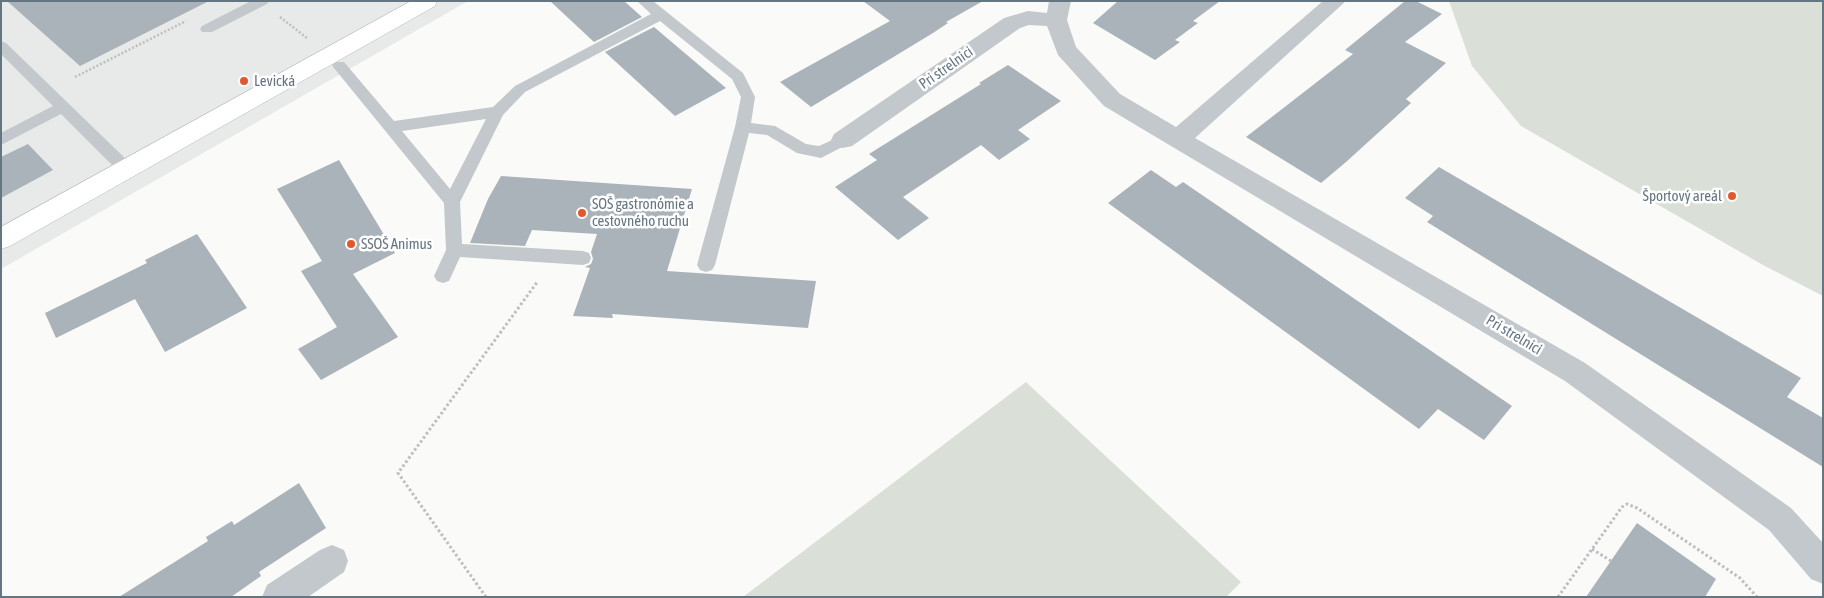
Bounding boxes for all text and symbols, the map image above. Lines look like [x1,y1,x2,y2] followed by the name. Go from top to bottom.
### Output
[916,43,976,93] street label: Pri strelnici
[254,72,295,90] place label: Levická
[238,75,250,87] marker: Levická
[1643,187,1722,205] place label: Športový areál
[1726,190,1738,202] marker: Športový areál
[592,195,694,230] place label: SOŠ gastronómie a cestovného ruchu
[576,207,588,219] marker: SOŠ gastronómie a cestovného ruchu
[361,235,432,253] place label: SSOŠ Animus
[345,238,357,250] marker: SSOŠ Animus
[1483,311,1545,359] street label: Pri strelnici

